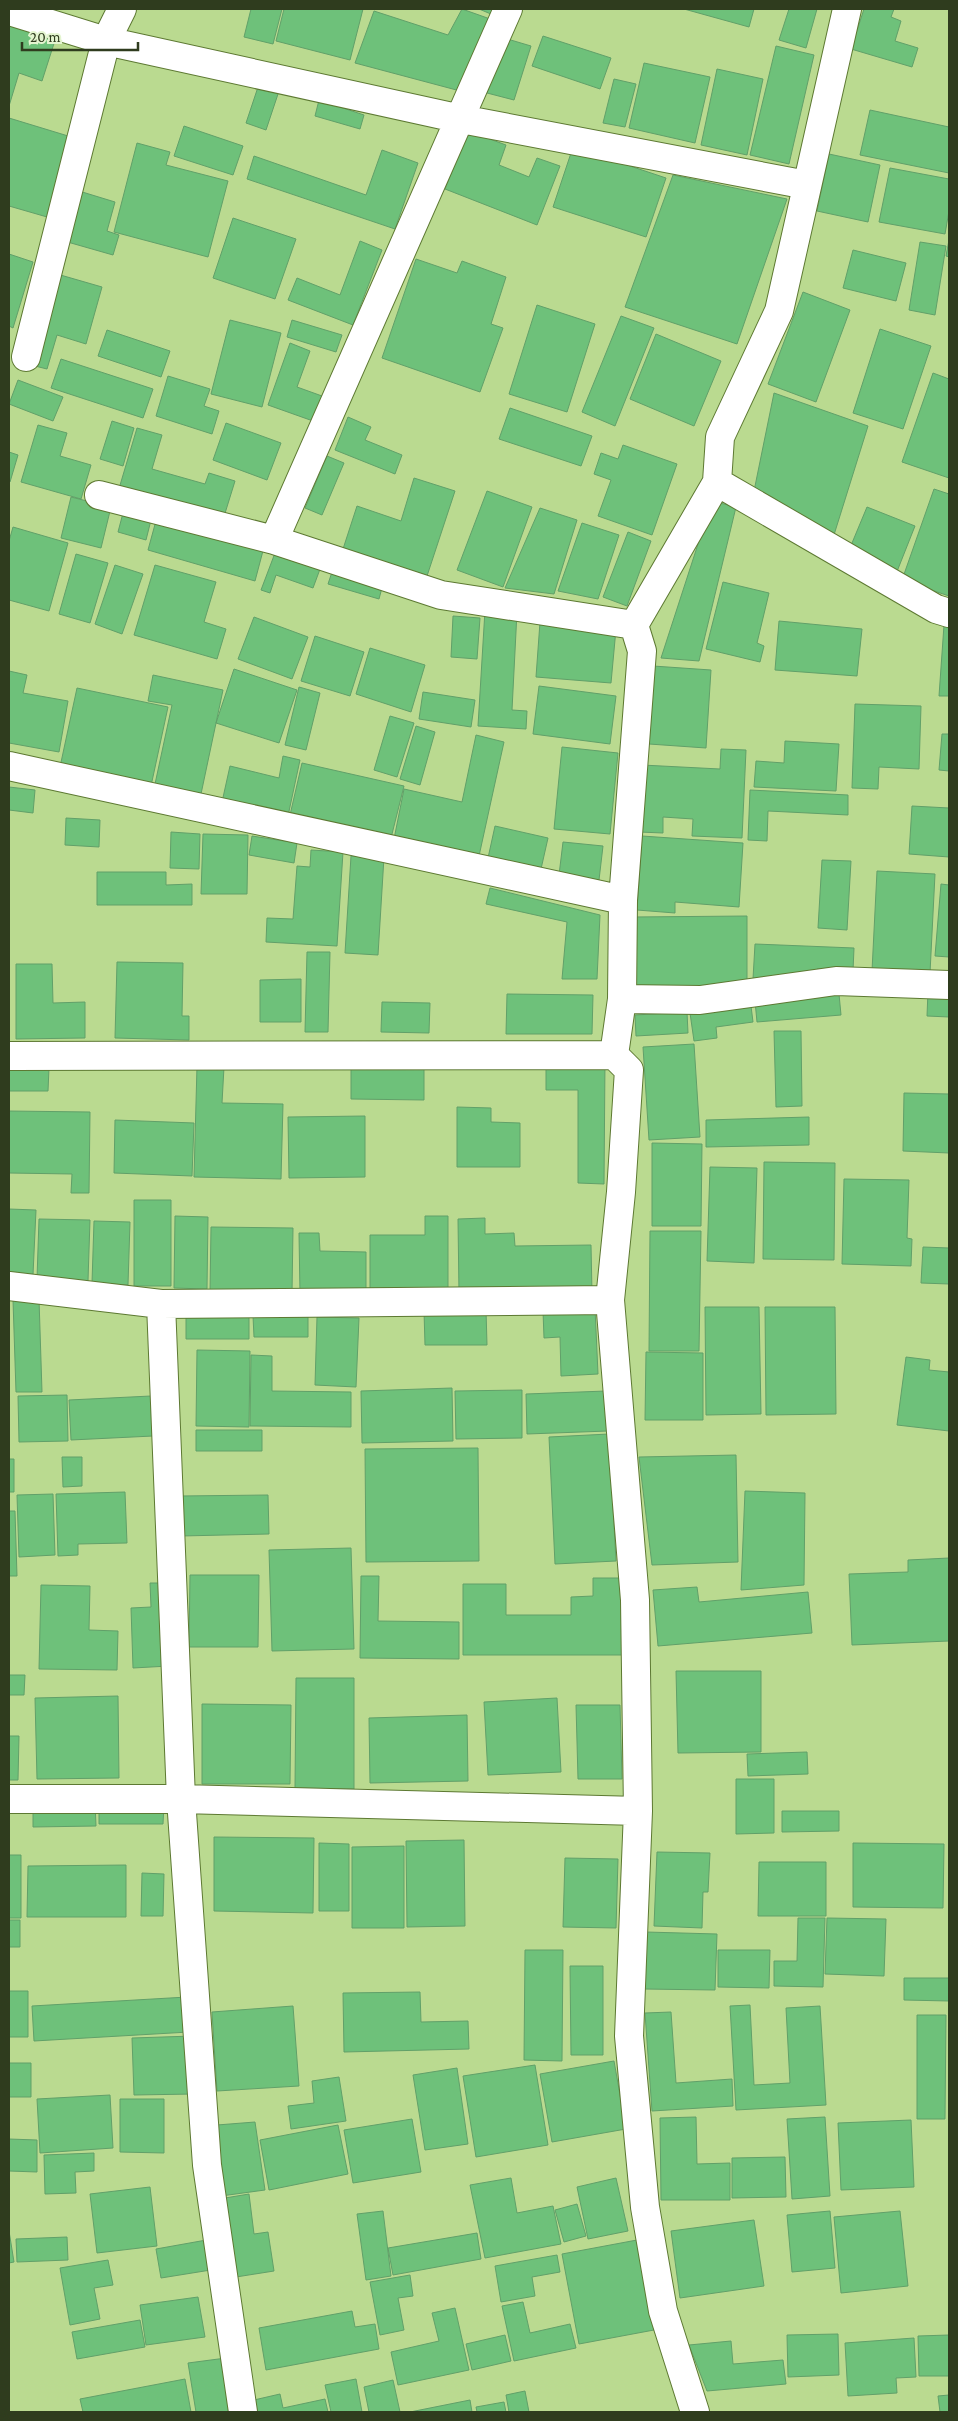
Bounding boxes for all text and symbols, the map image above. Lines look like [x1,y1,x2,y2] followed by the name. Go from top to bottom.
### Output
[22,20,139,52] scale bar
[30,29,61,45] text: 20 m

